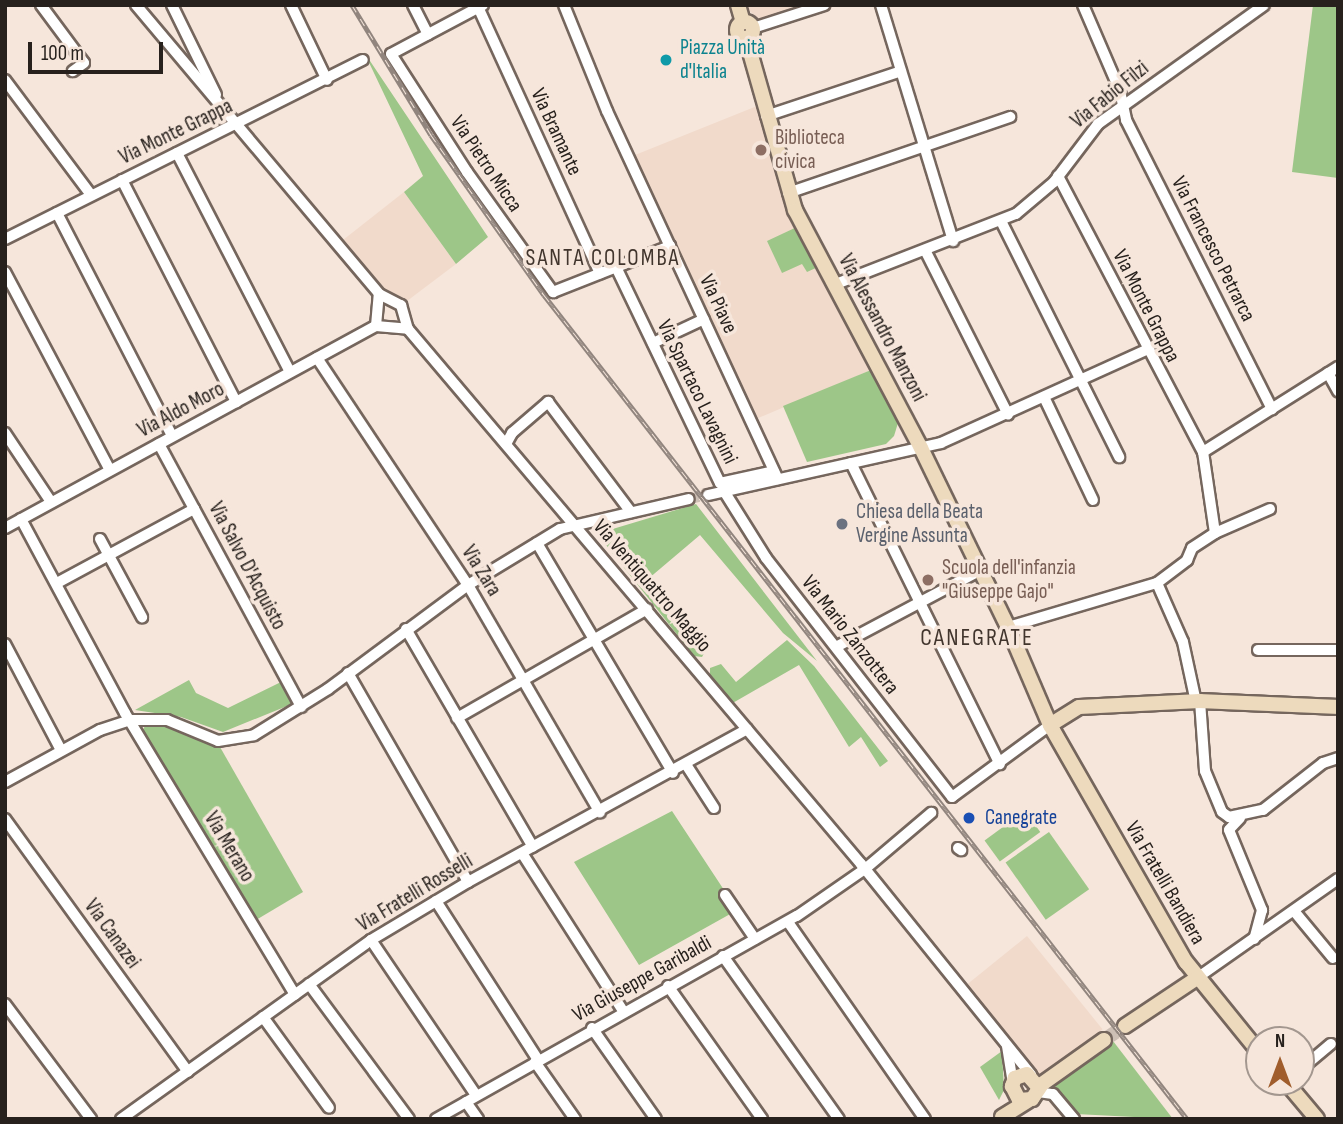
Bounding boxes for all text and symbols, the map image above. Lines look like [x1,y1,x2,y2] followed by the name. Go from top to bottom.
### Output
[32,28,166,72] scale bar
[680,35,765,85] place label: Piazza Unità d'Italia
[41,41,84,66] text: 100 m
[658,52,674,68] marker: Piazza Unità d'Italia
[1066,56,1154,134] street label: Via Fabio Filzi
[525,84,587,180] street label: Via Bramante
[115,94,237,170] street label: Via Monte Grappa
[445,111,527,217] street label: Via Pietro Micca
[775,125,845,175] place label: Biblioteca civica
[753,142,769,158] marker: Biblioteca civica
[1166,172,1260,326] street label: Via Francesco Petrarca
[527,244,679,272] district label: SANTA COLOMBA
[1107,246,1185,366] street label: Via Monte Grappa
[833,250,931,406] street label: Via Alessandro Manzoni
[694,271,742,337] street label: Via Piave
[651,316,743,468] street label: Via Spartaco Lavagnini
[133,377,229,443] street label: Via Aldo Moro
[203,498,291,634] street label: Via Salvo D'Acquisto
[856,499,983,549] place label: Chiesa della Beata Vergine Assunta
[588,515,716,657] street label: Via Ventiquattro Maggio
[834,516,850,532] marker: Chiesa della Beata Vergine Assunta
[456,541,506,601] street label: Via Zara
[942,555,1076,605] place label: Scuola dell'infanzia "Giuseppe Gajo"
[796,571,904,699] street label: Via Mario Zanzottera
[920,572,936,588] marker: Scuola dell'infanzia "Giuseppe Gajo"
[921,624,1033,652] district label: CANEGRATE
[985,805,1057,831] place label: Canegrate
[198,807,260,887] street label: Via Merano
[959,808,979,828] marker: Canegrate
[1120,817,1210,949] street label: Via Fratelli Bandiera
[353,849,477,937] street label: Via Fratelli Rosselli
[78,894,146,974] street label: Via Canazei
[568,930,716,1028] street label: Via Giuseppe Garibaldi
[1245,1026,1315,1096] north arrow
[1275,1030,1285,1053] text: N

